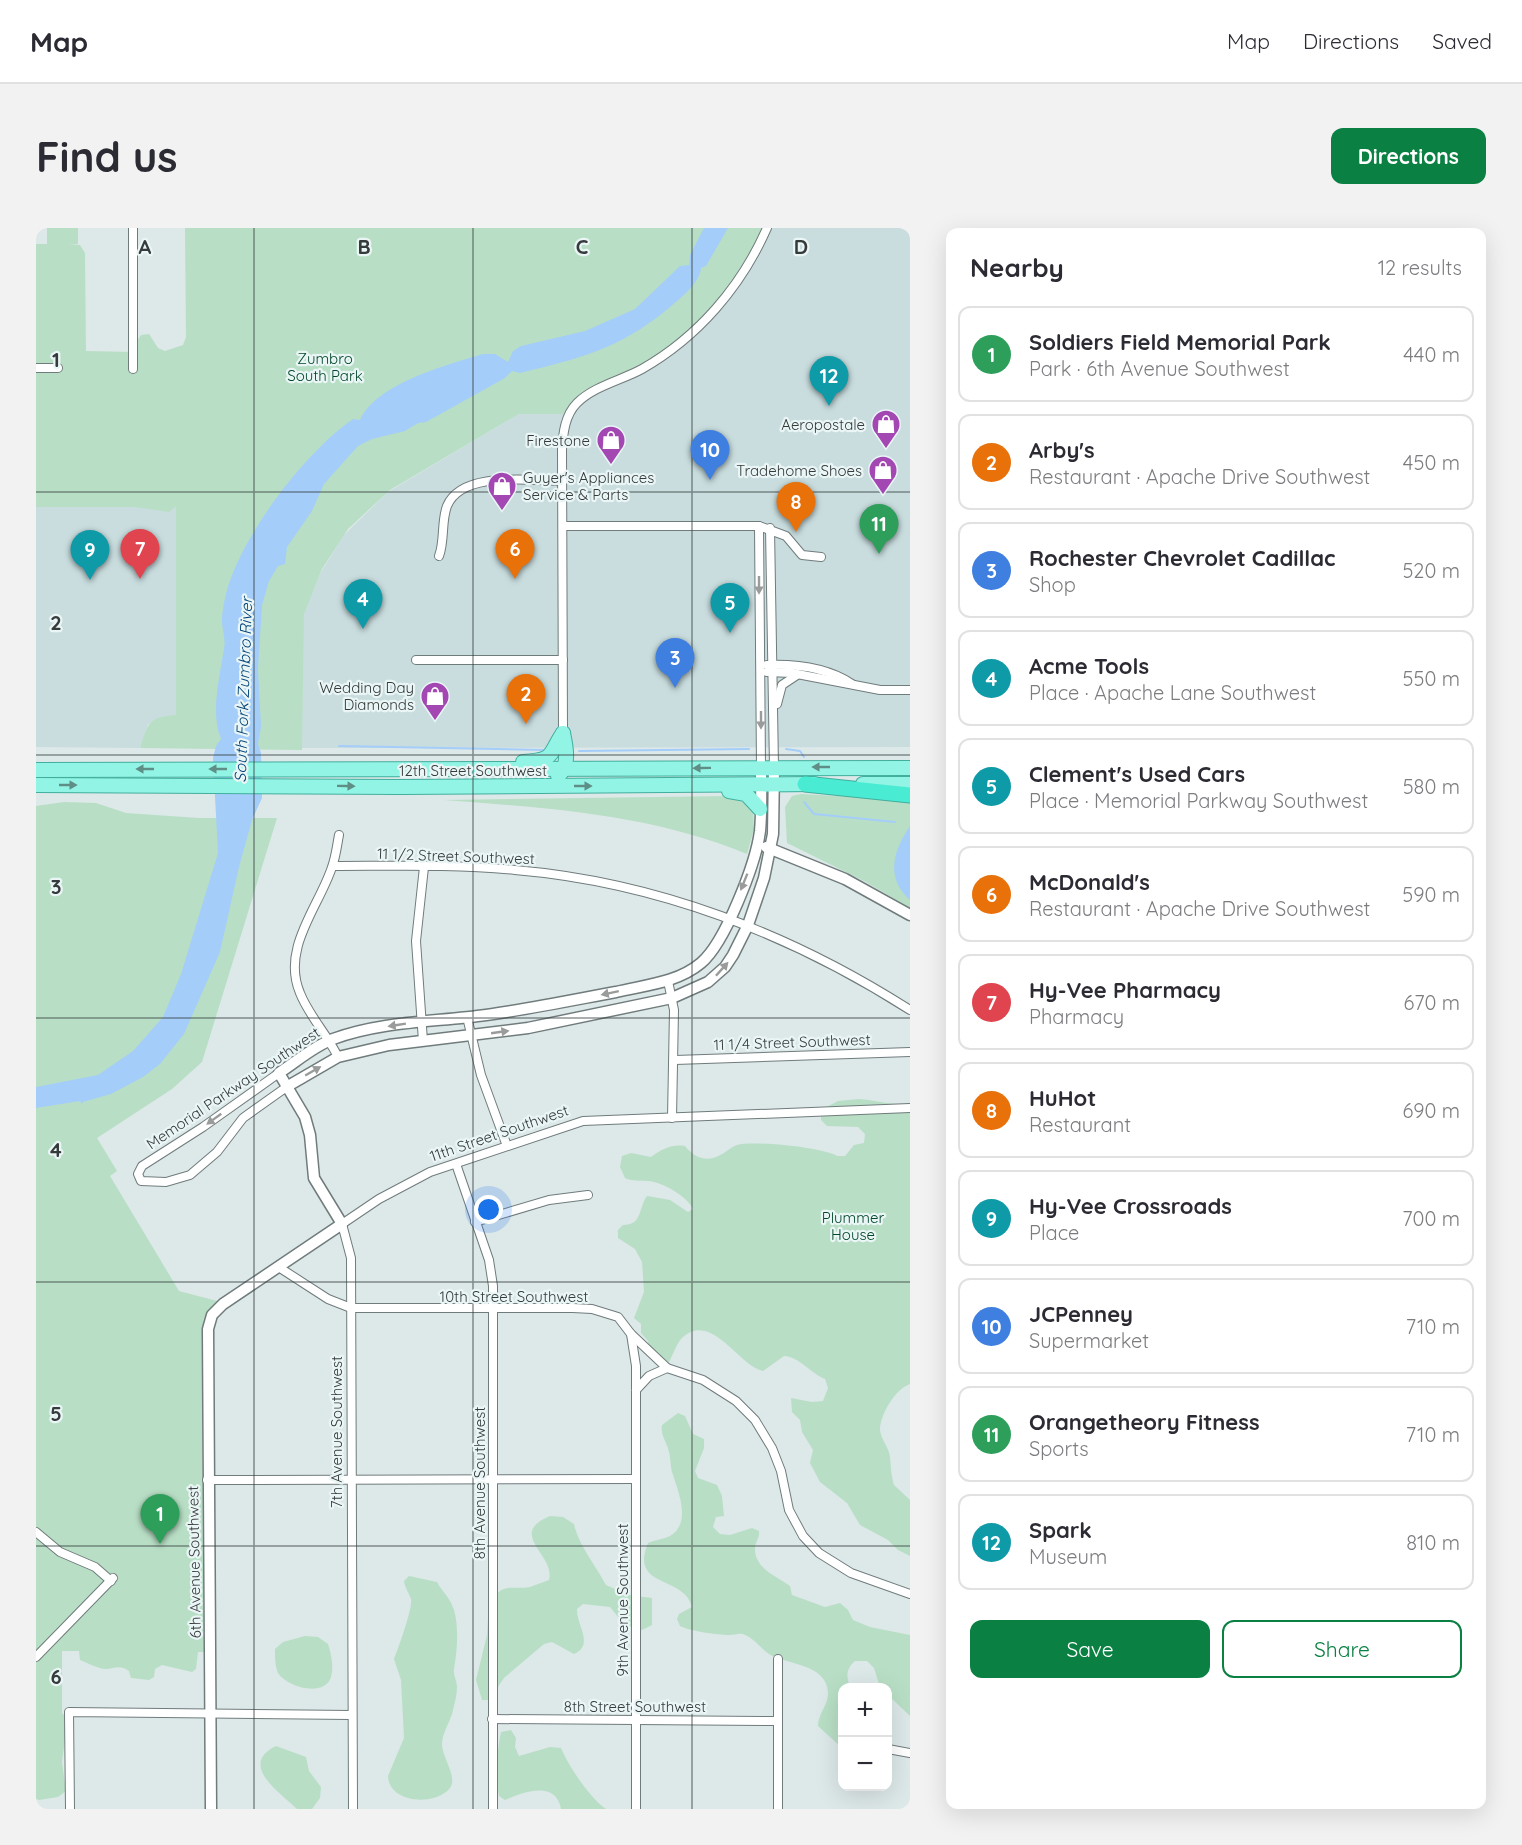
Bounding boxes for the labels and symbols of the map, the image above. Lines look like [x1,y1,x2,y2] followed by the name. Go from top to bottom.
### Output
[139,234,152,259] text: A
[357,234,371,259] text: B
[576,234,589,259] text: C
[794,234,808,259] text: D
[52,347,60,372] text: 1
[287,349,363,385] park label: Zumbro South Park
[810,356,848,406] pin: 12
[870,408,902,450] shop icon: Aeropostale
[781,415,865,434] place label: Aeropostale
[595,424,627,466] shop icon: Firestone
[690,430,730,480] pin: 10
[526,431,590,450] place label: Firestone
[867,454,899,496] shop icon: Tradehome Shoes
[736,461,862,480] place label: Tradehome Shoes
[523,468,654,504] place label: Guyer's Appliances Service & Parts
[486,470,518,512] shop icon: Guyer's Appliances Service & Parts
[776,482,816,532] pin: 8
[860,504,898,554] pin: 11
[70,530,110,580] pin: 9
[120,530,160,579] pin: 7
[496,530,534,579] pin: 6
[754,575,764,594] one-way arrow
[344,580,382,629] pin: 4
[710,584,750,633] pin: 5
[230,595,256,783] water label: South Fork Zumbro River
[50,610,62,635] text: 2
[656,638,694,688] pin: 3
[506,674,546,724] pin: 2
[319,678,414,714] place label: Wedding Day Diamonds
[419,680,451,722] shop icon: Wedding Day Diamonds
[756,710,766,729] one-way arrow
[399,761,547,780] street label: 12th Street Southwest
[812,762,831,772] one-way arrow
[693,763,712,773] one-way arrow
[136,764,155,774] one-way arrow
[209,764,228,774] one-way arrow
[58,780,77,790] one-way arrow
[337,781,356,791] one-way arrow
[574,781,593,791] one-way arrow
[377,844,535,868] street label: 11 1/2 Street Southwest
[739,873,748,891] one-way arrow
[51,874,61,899] text: 3
[715,962,728,977] one-way arrow
[601,988,620,998] one-way arrow
[387,1021,406,1030] one-way arrow
[142,1023,324,1153] street label: Memorial Parkway Southwest
[491,1027,510,1036] one-way arrow
[713,1030,871,1054] street label: 11 1/4 Street Southwest
[305,1066,322,1076] one-way arrow
[427,1100,571,1166] street label: 11th Street Southwest
[207,1113,223,1125] one-way arrow
[50,1137,62,1162] text: 4
[474,1195,503,1224] your location
[822,1208,884,1244] park label: Plummer House
[440,1287,588,1306] street label: 10th Street Southwest
[327,1356,346,1508] street label: 7th Avenue Southwest
[50,1401,62,1426] text: 5
[470,1407,489,1559] street label: 8th Avenue Southwest
[183,1486,205,1638] street label: 6th Avenue Southwest
[140,1494,180,1544] pin: 1
[613,1524,632,1676] street label: 9th Avenue Southwest
[50,1664,62,1689] text: 6
[564,1697,706,1716] street label: 8th Street Southwest

